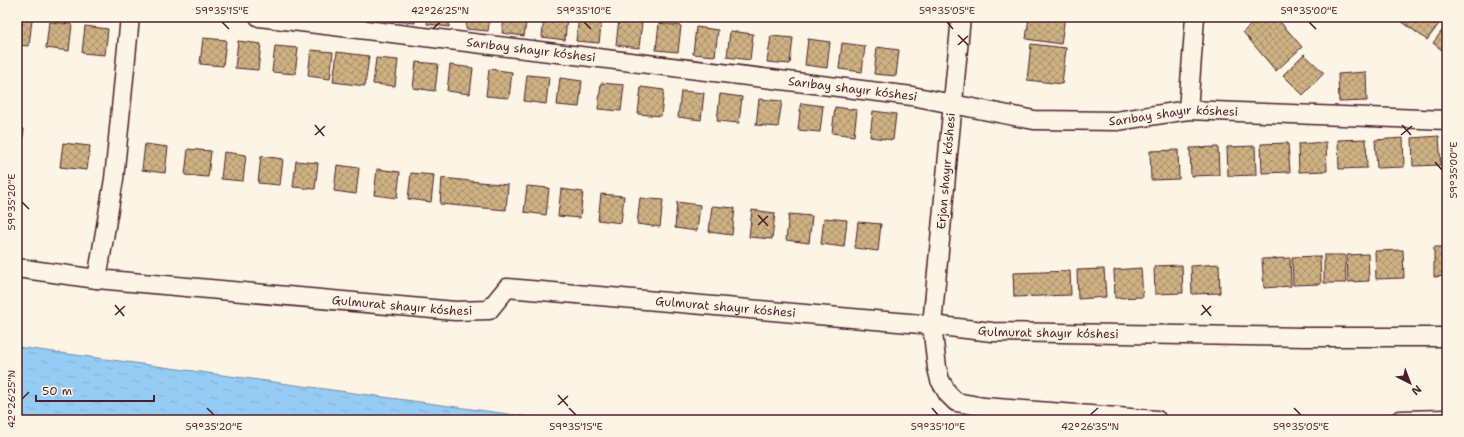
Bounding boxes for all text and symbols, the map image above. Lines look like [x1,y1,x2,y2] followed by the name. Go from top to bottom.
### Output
[195,4,249,17] text: 59°35'15"E
[411,4,469,17] text: 42°26'25"N
[557,4,611,17] text: 59°35'10"E
[919,4,975,17] text: 59°35'05"E
[1280,4,1338,17] text: 59°35'00"E
[466,34,597,66] street label: Sarıbay shayır kóshesi
[787,73,919,105] street label: Sarıbay shayır kóshesi
[1109,102,1238,129] street label: Sarıbay shayır kóshesi
[933,112,959,230] street label: Erjan shayır kóshesi
[1447,141,1460,199] text: 59°35'00"E
[5,174,18,230] text: 59°35'20"E
[331,292,472,319] street label: Gulmurat shayır kóshesi
[655,293,796,321] street label: Gulmurat shayır kóshesi
[977,322,1119,342] street label: Gulmurat shayır kóshesi
[1390,363,1430,403] north arrow
[5,370,18,428] text: 42°26'25"N
[36,377,154,403] scale bar
[1408,382,1425,399] text: N
[42,383,72,399] text: 50 m
[186,420,242,433] text: 59°35'20"E
[549,420,603,433] text: 59°35'15"E
[911,420,965,433] text: 59°35'10"E
[1061,420,1119,433] text: 42°26'35"N
[1273,420,1329,433] text: 59°35'05"E

